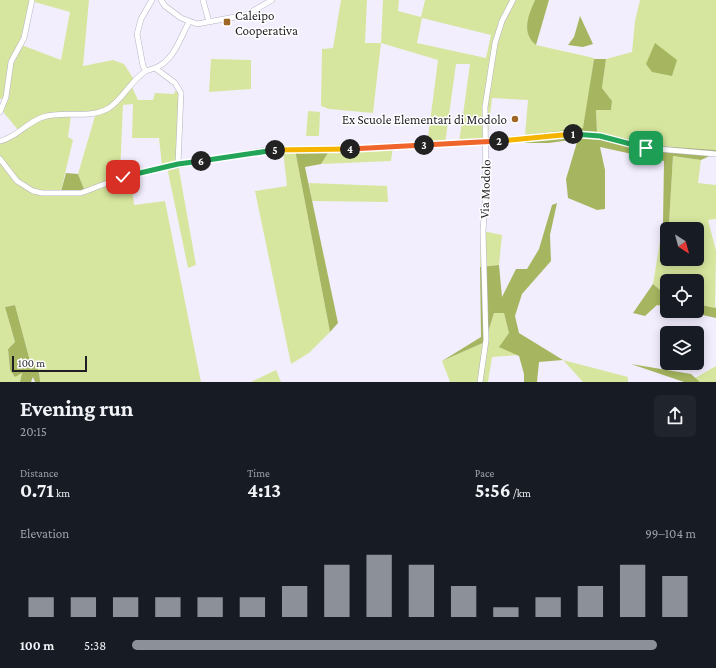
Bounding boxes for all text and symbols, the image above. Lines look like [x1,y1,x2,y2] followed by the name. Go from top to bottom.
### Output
[235,8,298,38] place label: Caleipo Cooperativa
[222,17,232,27] marker: Caleipo Cooperativa
[342,112,507,127] place label: Ex Scuole Elementari di Modolo
[510,114,520,124] marker: Ex Scuole Elementari di Modolo
[563,124,583,144] pin: 1
[571,128,575,140] text: 1
[489,131,509,151] pin: 2
[629,131,663,165] pin
[414,135,434,155] pin: 3
[496,135,502,147] text: 2
[635,137,657,159] icon: arrive
[340,139,360,159] pin: 4
[421,139,427,151] text: 3
[265,140,285,160] pin: 5
[347,143,353,155] text: 4
[272,144,278,156] text: 5
[191,151,211,171] pin: 6
[198,155,204,167] text: 6
[476,159,494,219] street label: Via Modolo
[106,160,140,194] pin
[112,166,134,188] icon: check
[660,222,704,266] north arrow
[660,222,704,370] map controls
[660,274,704,318] button: locate
[660,326,704,370] button: layers
[12,354,87,373] scale bar
[18,357,45,369] text: 100 m
[654,395,696,437] button: share
[20,396,133,421] text: Evening run
[20,424,47,439] text: 20:15
[20,467,58,479] text: Distance
[247,467,270,479] text: Time
[475,467,494,479] text: Pace
[20,479,54,501] text: 0.71
[247,479,281,501] text: 4:13
[475,479,511,501] text: 5:56
[54,487,70,499] text: km
[511,487,531,499] text: /km
[20,526,69,541] text: Elevation
[645,526,696,541] text: 99–104 m
[20,638,54,653] text: 100 m
[84,638,106,653] text: 5:38

